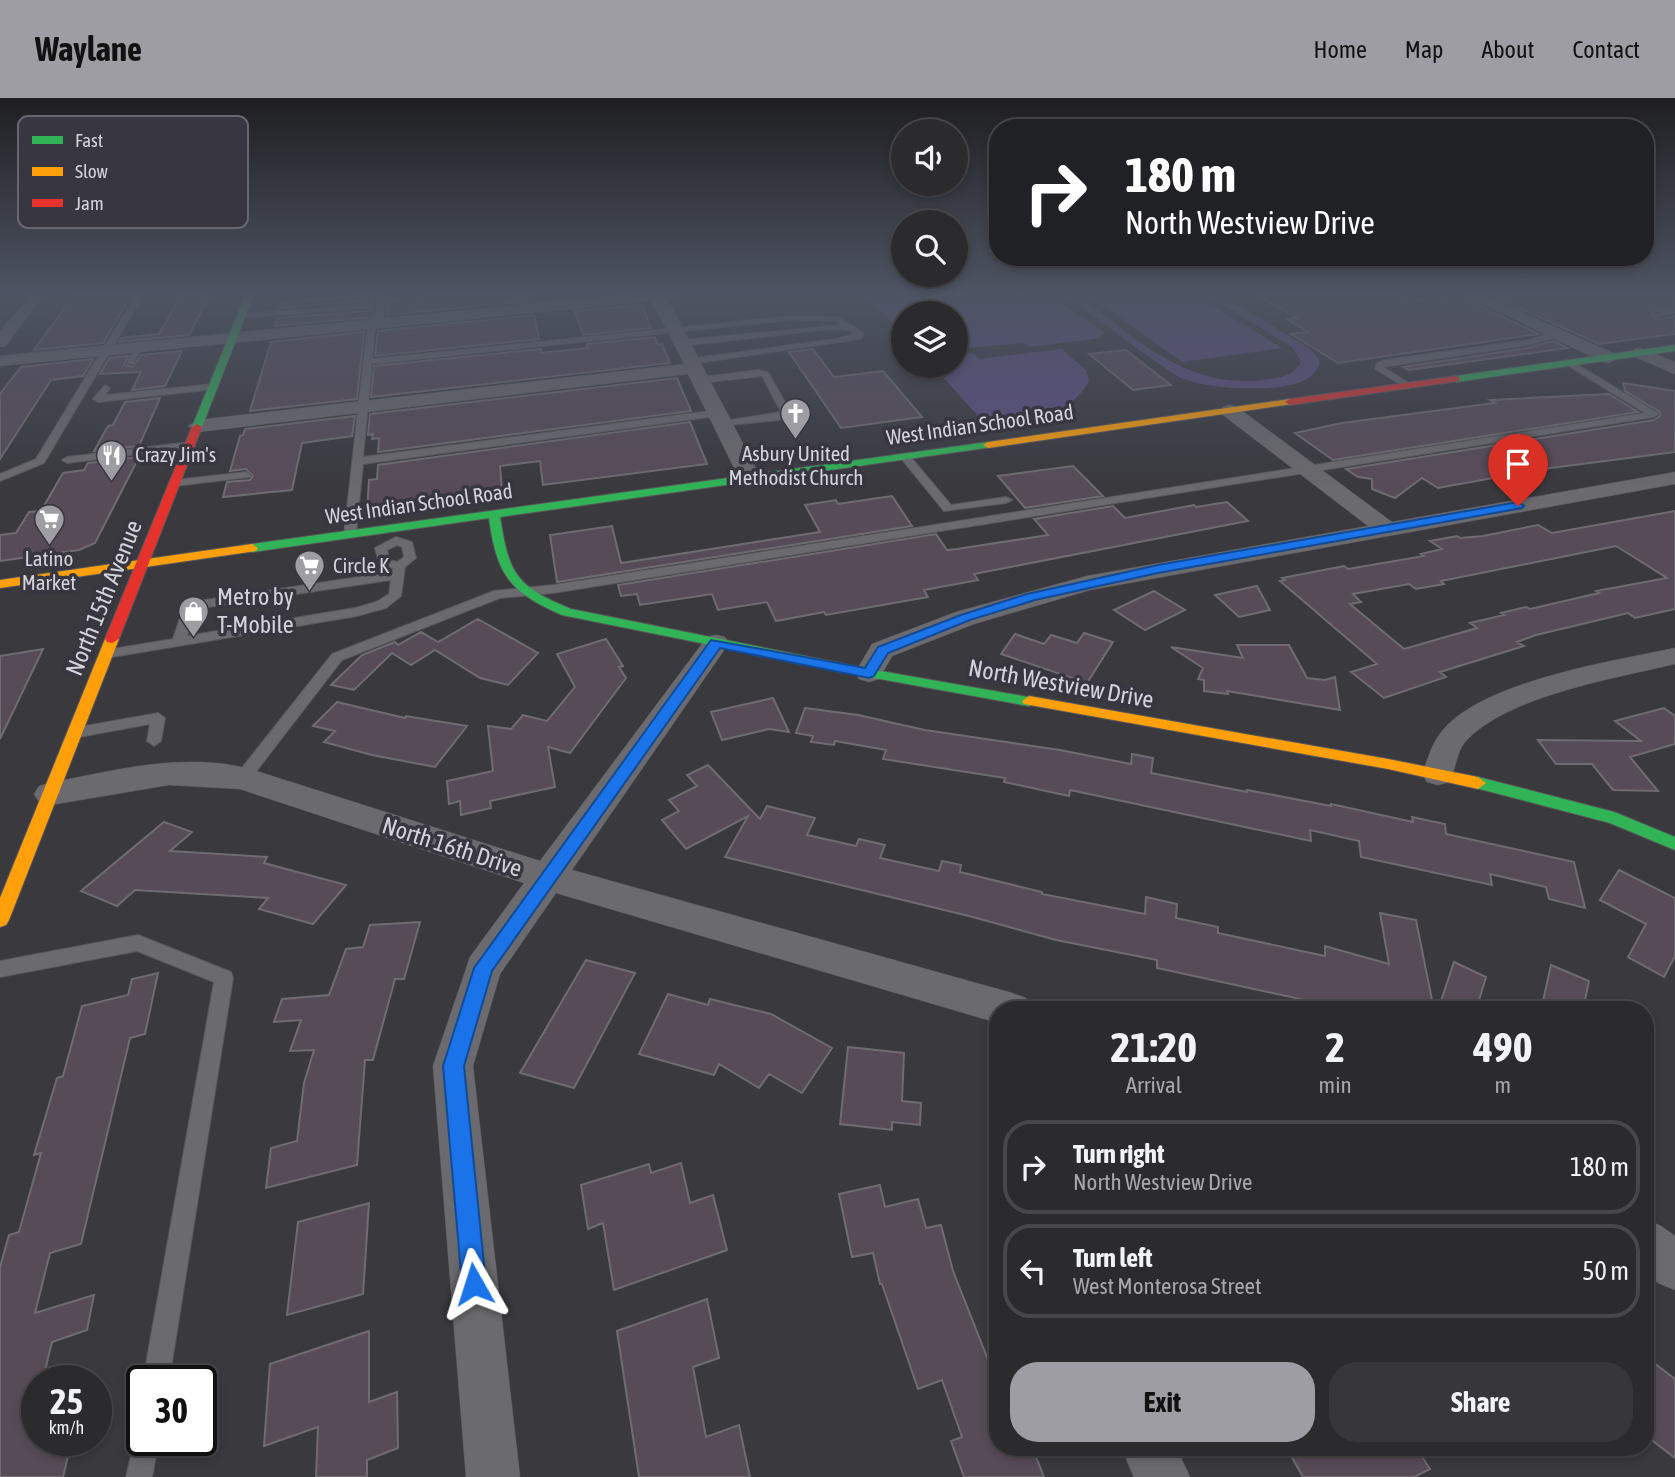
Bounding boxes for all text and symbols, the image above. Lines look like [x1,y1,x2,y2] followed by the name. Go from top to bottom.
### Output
[35,30,142,68] text: Waylane
[1313,36,1367,63] text: Home
[1405,36,1443,63] text: Map
[1481,36,1534,63] text: About
[1572,36,1640,63] text: Contact
[18,116,248,228] legend
[891,119,968,378] map controls
[891,119,968,196] button: sound
[75,129,103,151] text: Fast
[1125,146,1236,202] text: 180 m
[1010,147,1101,238] icon: right
[75,160,109,182] text: Slow
[75,192,104,214] text: Jam
[1125,204,1375,241] text: North Westview Drive
[891,210,968,287] button: search
[891,301,968,378] button: layers
[779,397,813,441] church icon: Asbury United Methodist Church
[885,399,1075,449] street label: West Indian School Road
[1488,434,1548,506] pin
[95,438,129,482] restaurant icon: Crazy Jim's
[729,441,863,489] place label: Asbury United Methodist Church
[135,442,216,466] place label: Crazy Jim's
[1499,445,1537,483] icon: arrive
[324,478,514,528] street label: West Indian School Road
[32,502,66,546] supermarket icon: Latino Market
[60,516,147,679] street label: North 15th Avenue
[22,546,76,594] place label: Latino Market
[293,549,327,593] supermarket icon: Circle K
[333,553,390,577] place label: Circle K
[217,583,294,638] place label: Metro by T-Mobile
[177,594,211,638] shop icon: Metro by T-Mobile
[966,654,1156,713] street label: North Westview Drive
[379,811,525,882] street label: North 16th Drive
[1111,1023,1197,1071] text: 21:20
[1325,1023,1345,1071] text: 2
[1473,1023,1532,1071] text: 490
[1126,1072,1182,1098] text: Arrival
[1319,1072,1352,1098] text: min
[1495,1072,1511,1098] text: m
[1073,1139,1164,1169] text: Turn right
[1014,1148,1052,1186] icon: right
[1570,1152,1629,1182] text: 180 m
[1073,1169,1253,1195] text: North Westview Drive
[1073,1243,1153,1273] text: Turn left
[437,1247,511,1321] position arrow
[1014,1252,1052,1290] icon: left
[1582,1256,1629,1286] text: 50 m
[1073,1273,1262,1299] text: West Monterosa Street
[1010,1362,1315,1442] button: Exit
[1329,1362,1633,1442] button: Share
[126,1365,217,1456] speed limit sign: 30
[50,1381,83,1421] text: 25
[49,1417,84,1438] text: km/h

